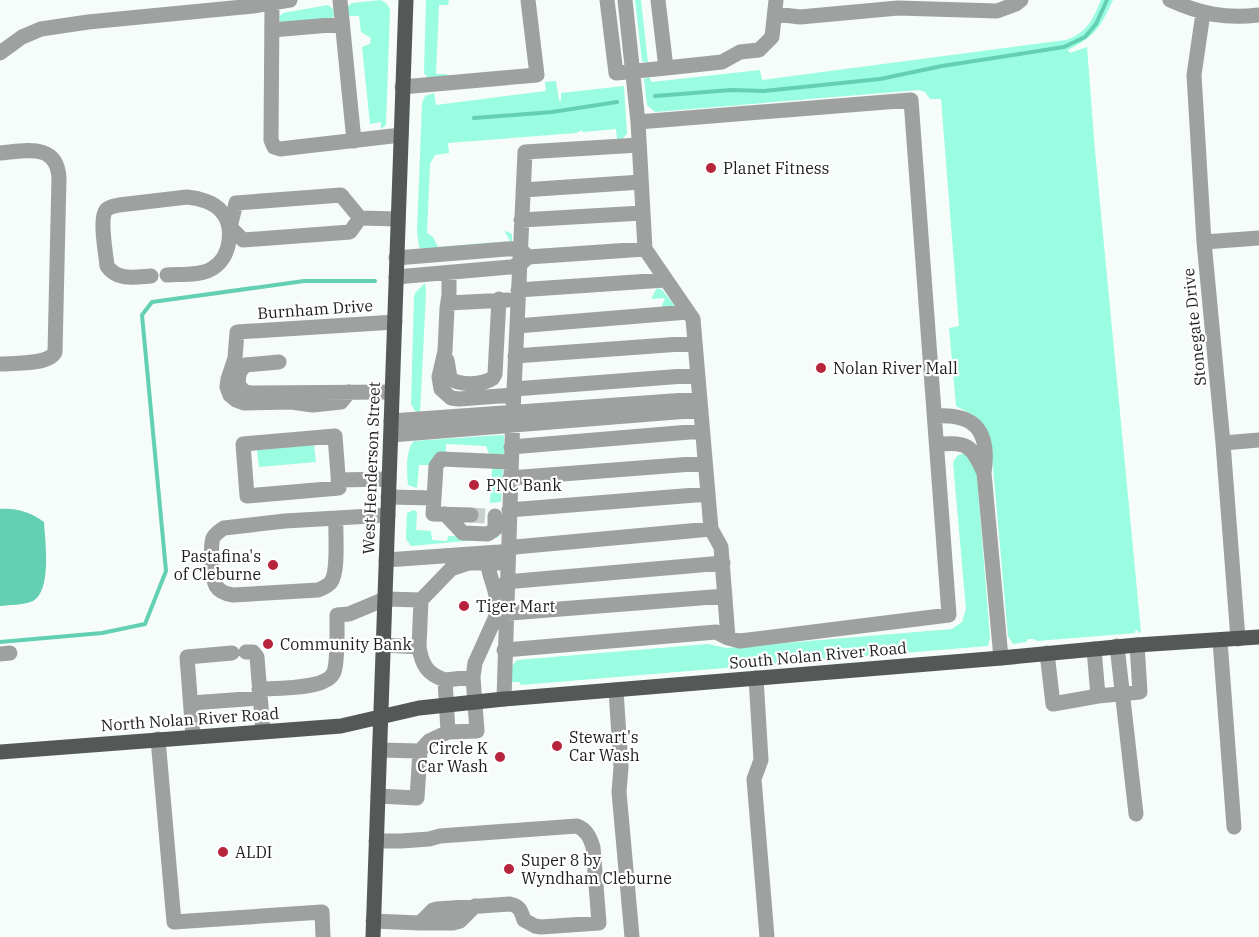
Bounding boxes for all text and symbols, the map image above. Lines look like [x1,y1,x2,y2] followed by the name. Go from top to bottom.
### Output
[723,158,829,178] place label: Planet Fitness
[704,161,718,175] marker: Planet Fitness
[1178,267,1210,387] street label: Stonegate Drive
[257,295,373,323] street label: Burnham Drive
[833,358,958,378] place label: Nolan River Mall
[814,361,828,375] marker: Nolan River Mall
[358,381,384,555] street label: West Henderson Street
[486,475,562,495] place label: PNC Bank
[467,478,481,492] marker: PNC Bank
[174,546,261,584] place label: Pastafina's of Cleburne
[266,558,280,572] marker: Pastafina's of Cleburne
[476,596,555,616] place label: Tiger Mart
[457,599,471,613] marker: Tiger Mart
[280,634,412,654] place label: Community Bank
[261,637,275,651] marker: Community Bank
[728,637,908,673] street label: South Nolan River Road
[100,703,280,735] street label: North Nolan River Road
[569,727,640,765] place label: Stewart's Car Wash
[417,738,488,776] place label: Circle K Car Wash
[550,739,564,753] marker: Stewart's Car Wash
[493,750,507,764] marker: Circle K Car Wash
[235,842,272,862] place label: ALDI
[216,845,230,859] marker: ALDI
[521,850,672,888] place label: Super 8 by Wyndham Cleburne
[502,862,516,876] marker: Super 8 by Wyndham Cleburne

